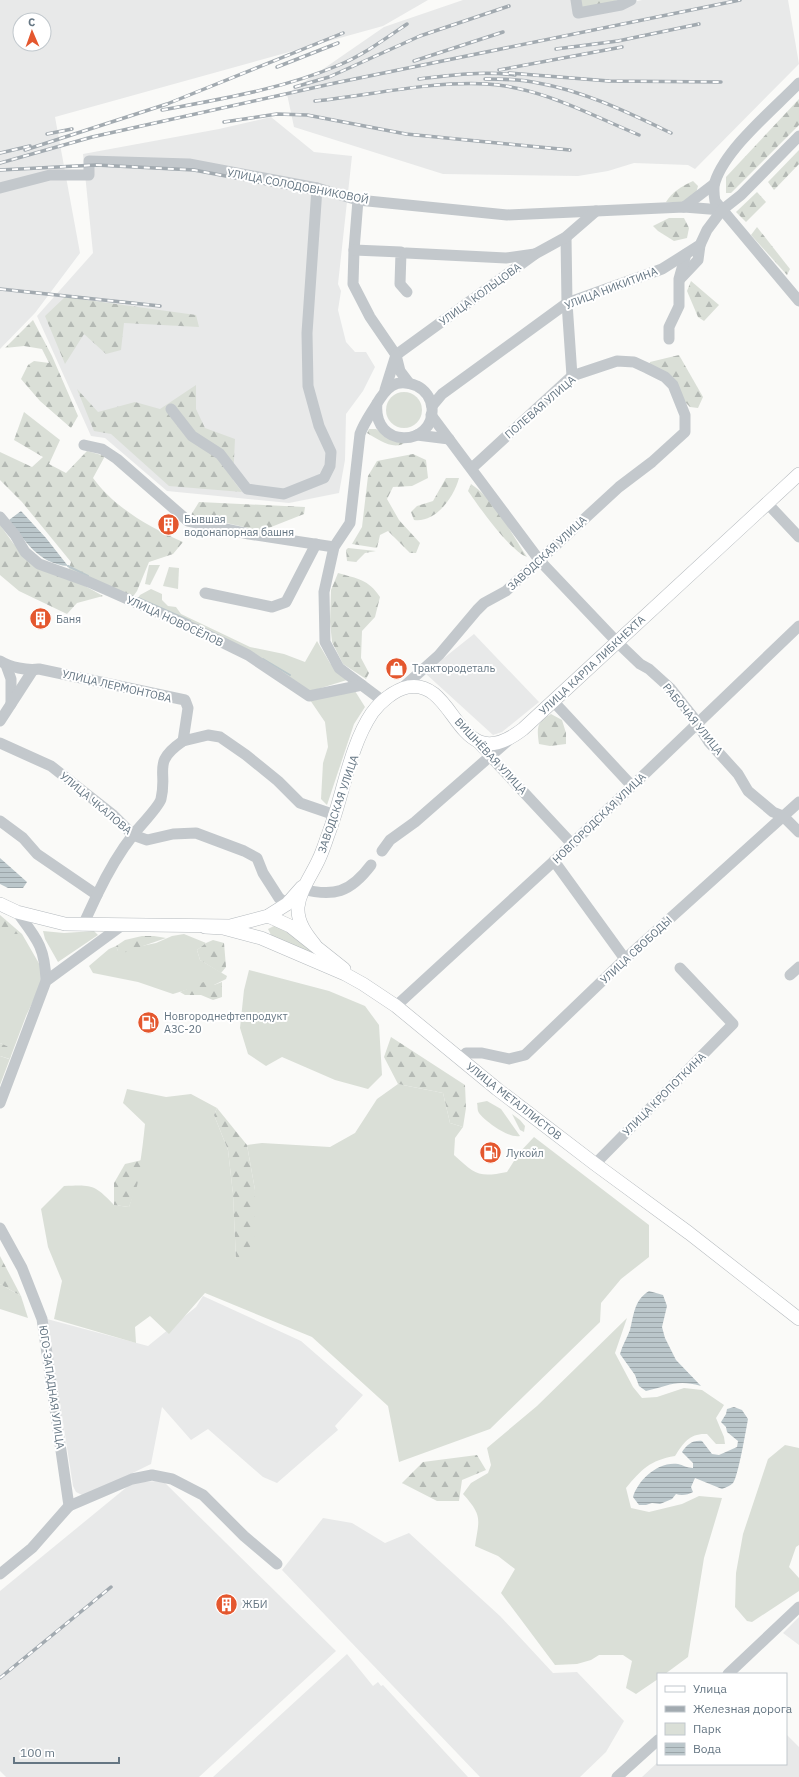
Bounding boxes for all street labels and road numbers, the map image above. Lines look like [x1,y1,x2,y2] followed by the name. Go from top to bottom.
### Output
[226,165,370,207] street label: УЛИЦА СОЛОДОВНИКОВОЙ
[436,260,524,328] street label: УЛИЦА КОЛЬЦОВА
[563,264,659,312] street label: УЛИЦА НИКИТИНА
[502,372,578,442] street label: ПОЛЕВАЯ УЛИЦА
[505,513,589,593] street label: ЗАВОДСКАЯ УЛИЦА
[124,592,226,650] street label: УЛИЦА НОВОСЁЛОВ
[536,612,648,718] street label: УЛИЦА КАРЛА ЛИБКНЕХТА
[61,667,173,705] street label: УЛИЦА ЛЕРМОНТОВА
[660,680,726,758] street label: РАБОЧАЯ УЛИЦА
[452,715,530,797] street label: ВИШНЁВАЯ УЛИЦА
[315,753,361,855] street label: ЗАВОДСКАЯ УЛИЦА
[57,769,135,837] street label: УЛИЦА ЧКАЛОВА
[549,770,649,866] street label: НОВГОРОДСКАЯ УЛИЦА
[597,913,675,987] street label: УЛИЦА СВОБОДЫ
[619,1049,709,1139] street label: УЛИЦА КРОПОТКИНА
[463,1059,565,1143] street label: УЛИЦА МЕТАЛЛИСТОВ
[36,1324,68,1450] street label: ЮГО-ЗАПАДНАЯ УЛИЦА

